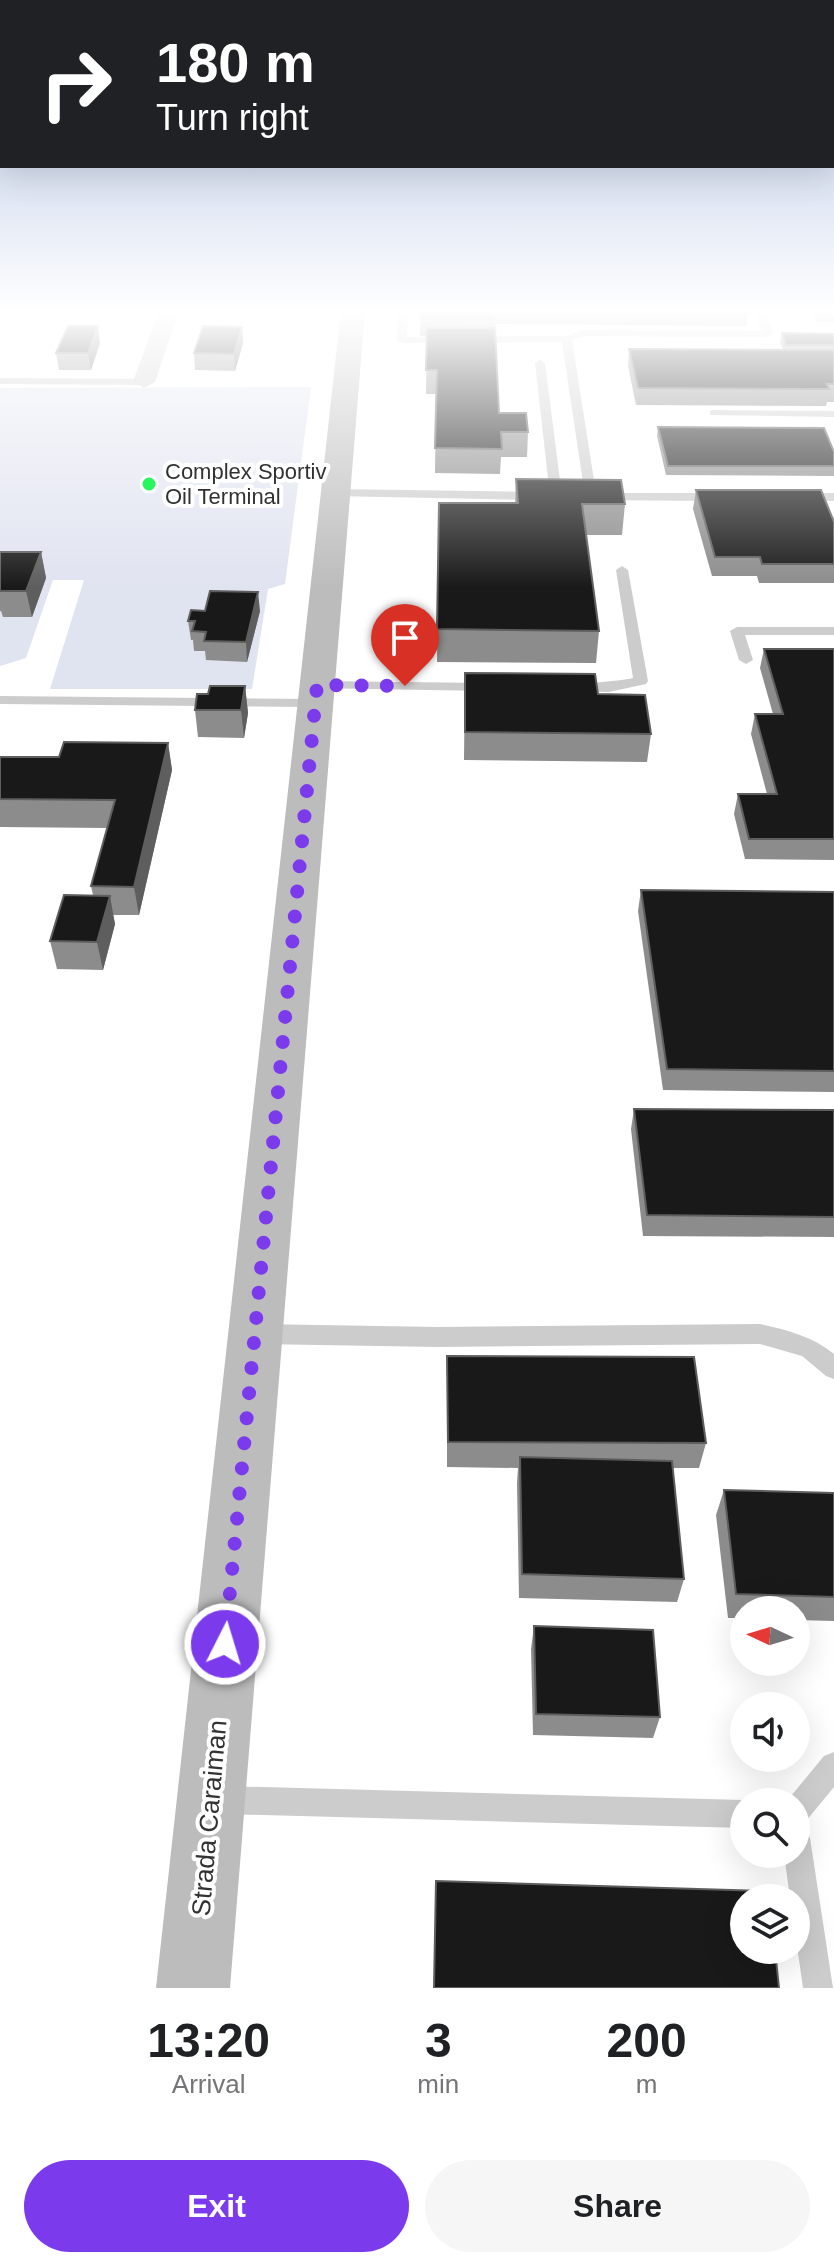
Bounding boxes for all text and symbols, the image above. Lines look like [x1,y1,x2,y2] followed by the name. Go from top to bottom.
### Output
[156,31,315,94] text: 180 m
[24,32,128,136] icon: right
[156,97,309,138] text: Turn right
[165,459,326,509] place label: Complex Sportiv Oil Terminal
[140,475,158,493] marker: Complex Sportiv Oil Terminal
[371,604,439,686] pin
[383,616,427,660] icon: arrive
[730,1596,810,1676] north arrow
[730,1596,810,1964] map controls
[183,1602,267,1686] position arrow
[730,1692,810,1772] button: sound
[185,1719,233,1917] street label: Strada Caraiman
[730,1788,810,1868] button: search
[730,1884,810,1964] button: layers
[147,2014,270,2067] text: 13:20
[425,2014,452,2067] text: 3
[607,2014,687,2067] text: 200
[172,2069,246,2099] text: Arrival
[417,2069,459,2099] text: min
[636,2069,657,2099] text: m
[24,2160,409,2252] button: Exit
[425,2160,810,2252] button: Share

